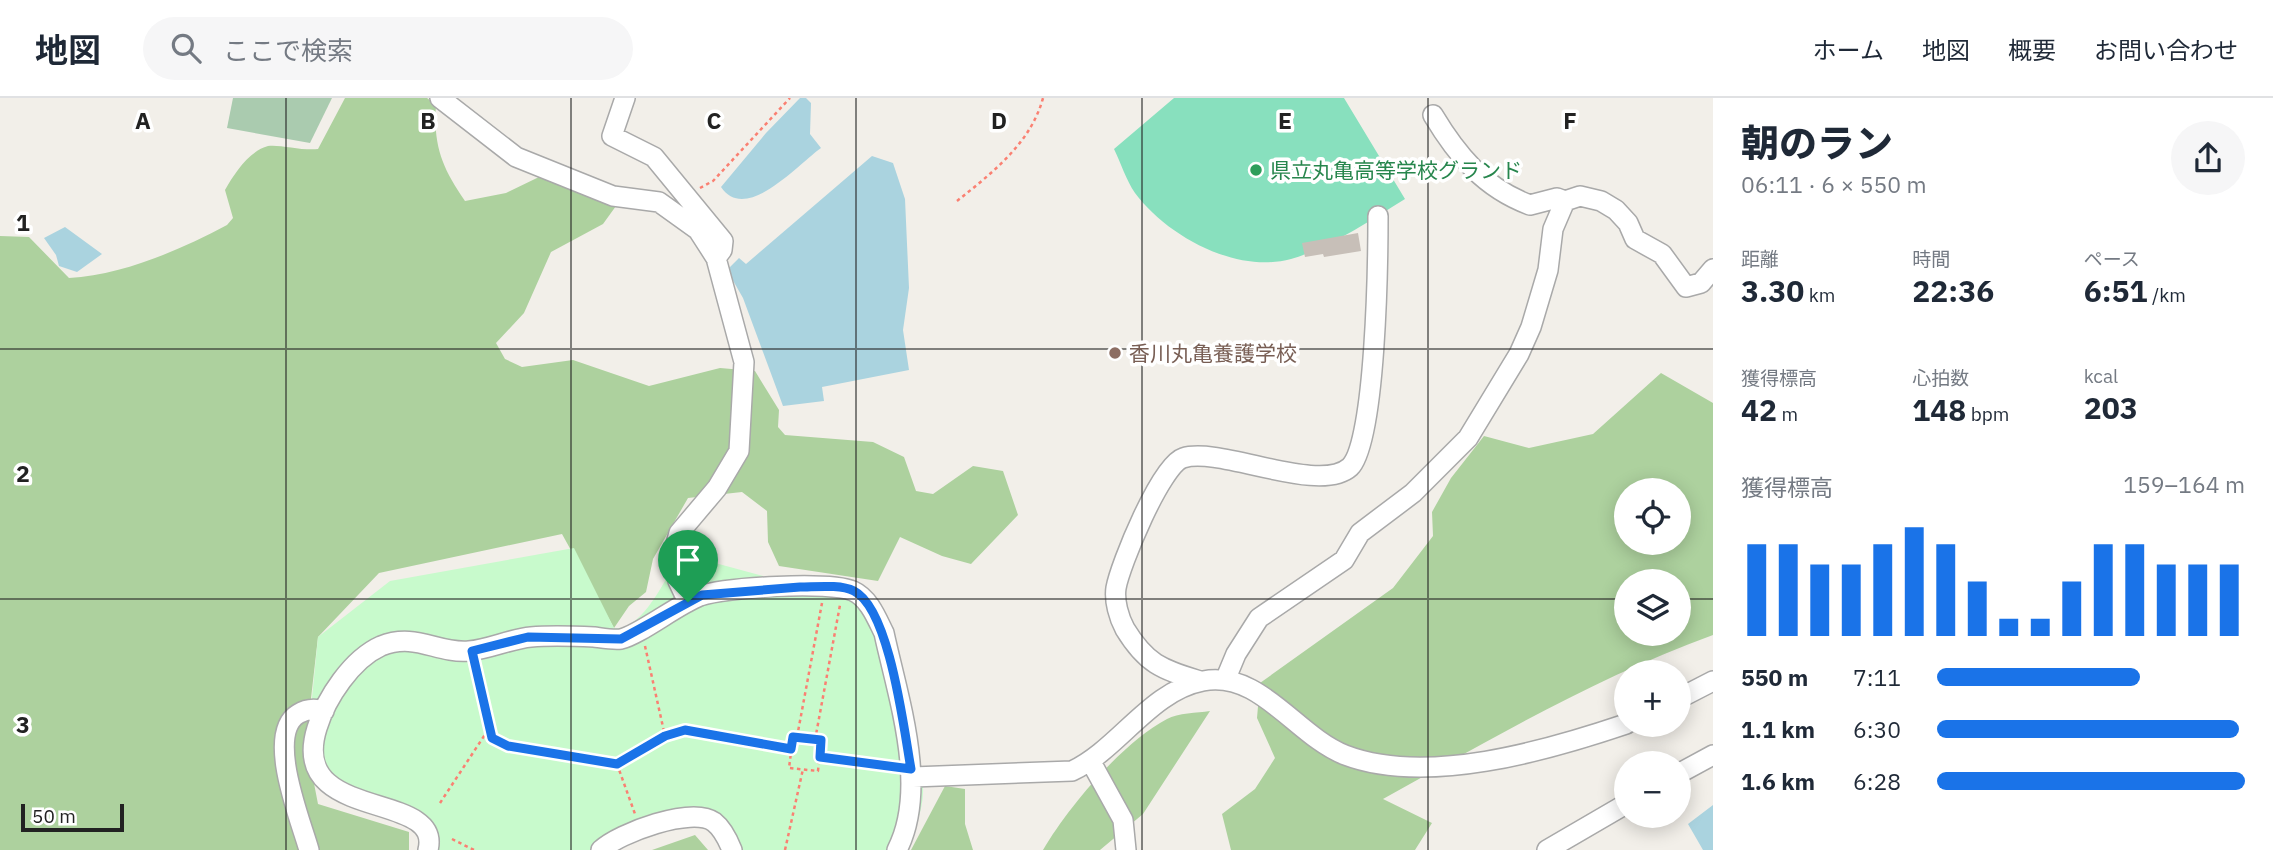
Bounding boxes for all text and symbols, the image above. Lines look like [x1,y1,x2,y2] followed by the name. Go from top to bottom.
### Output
[143,17,633,80] search box
[35,28,101,71] text: 地図
[167,29,205,67] icon: search
[223,33,353,67] text: ここで検索
[1813,34,1884,66] text: ホーム
[1922,34,1970,66] text: 地図
[2008,34,2056,66] text: 概要
[2094,34,2238,66] text: お問い合わせ
[135,105,151,135] text: A
[420,105,436,135] text: B
[707,105,722,135] text: C
[991,105,1007,135] text: D
[1278,105,1292,135] text: E
[1563,105,1577,135] text: F
[1741,118,1893,167] text: 朝のラン
[2171,121,2245,195] button: share
[1270,156,1522,184] place label: 県立丸亀高等学校グランド
[1248,162,1264,178] marker: 県立丸亀高等学校グランド
[1741,169,1927,199] text: 06:11 · 6 × 550 m
[16,207,30,237] text: 1
[1741,247,1779,271] text: 距離
[1912,247,1950,271] text: 時間
[2084,247,2140,271] text: ペース
[1741,271,1804,310] text: 3.30
[1912,271,1994,310] text: 22:36
[2084,271,2148,310] text: 6:51
[1804,283,1835,307] text: km
[2148,283,2186,307] text: /km
[1129,339,1297,367] place label: 香川丸亀養護学校
[1107,345,1123,361] marker: 香川丸亀養護学校
[2084,364,2118,388] text: kcal
[1741,366,1817,390] text: 獲得標高
[1912,366,1969,390] text: 心拍数
[2084,388,2138,427] text: 203
[1741,390,1777,429] text: 42
[1912,390,1966,429] text: 148
[1777,402,1798,426] text: m
[1966,402,2009,426] text: bpm
[16,458,30,488] text: 2
[2123,469,2245,499] text: 159–164 m
[1741,472,1833,502] text: 獲得標高
[1614,478,1691,828] map controls
[1614,478,1691,555] button: locate
[658,530,718,602] pin
[669,541,707,579] icon: arrive
[1614,569,1691,646] button: layers
[1614,660,1691,737] button: +
[1741,662,1808,692] text: 550 m
[1853,662,1901,692] text: 7:11
[16,709,30,739] text: 3
[1741,714,1815,744] text: 1.1 km
[1853,714,1901,744] text: 6:30
[1614,751,1691,828] button: −
[1741,766,1815,796] text: 1.6 km
[1853,766,1901,796] text: 6:28
[21,801,124,833] scale bar
[32,804,76,828] text: 50 m

